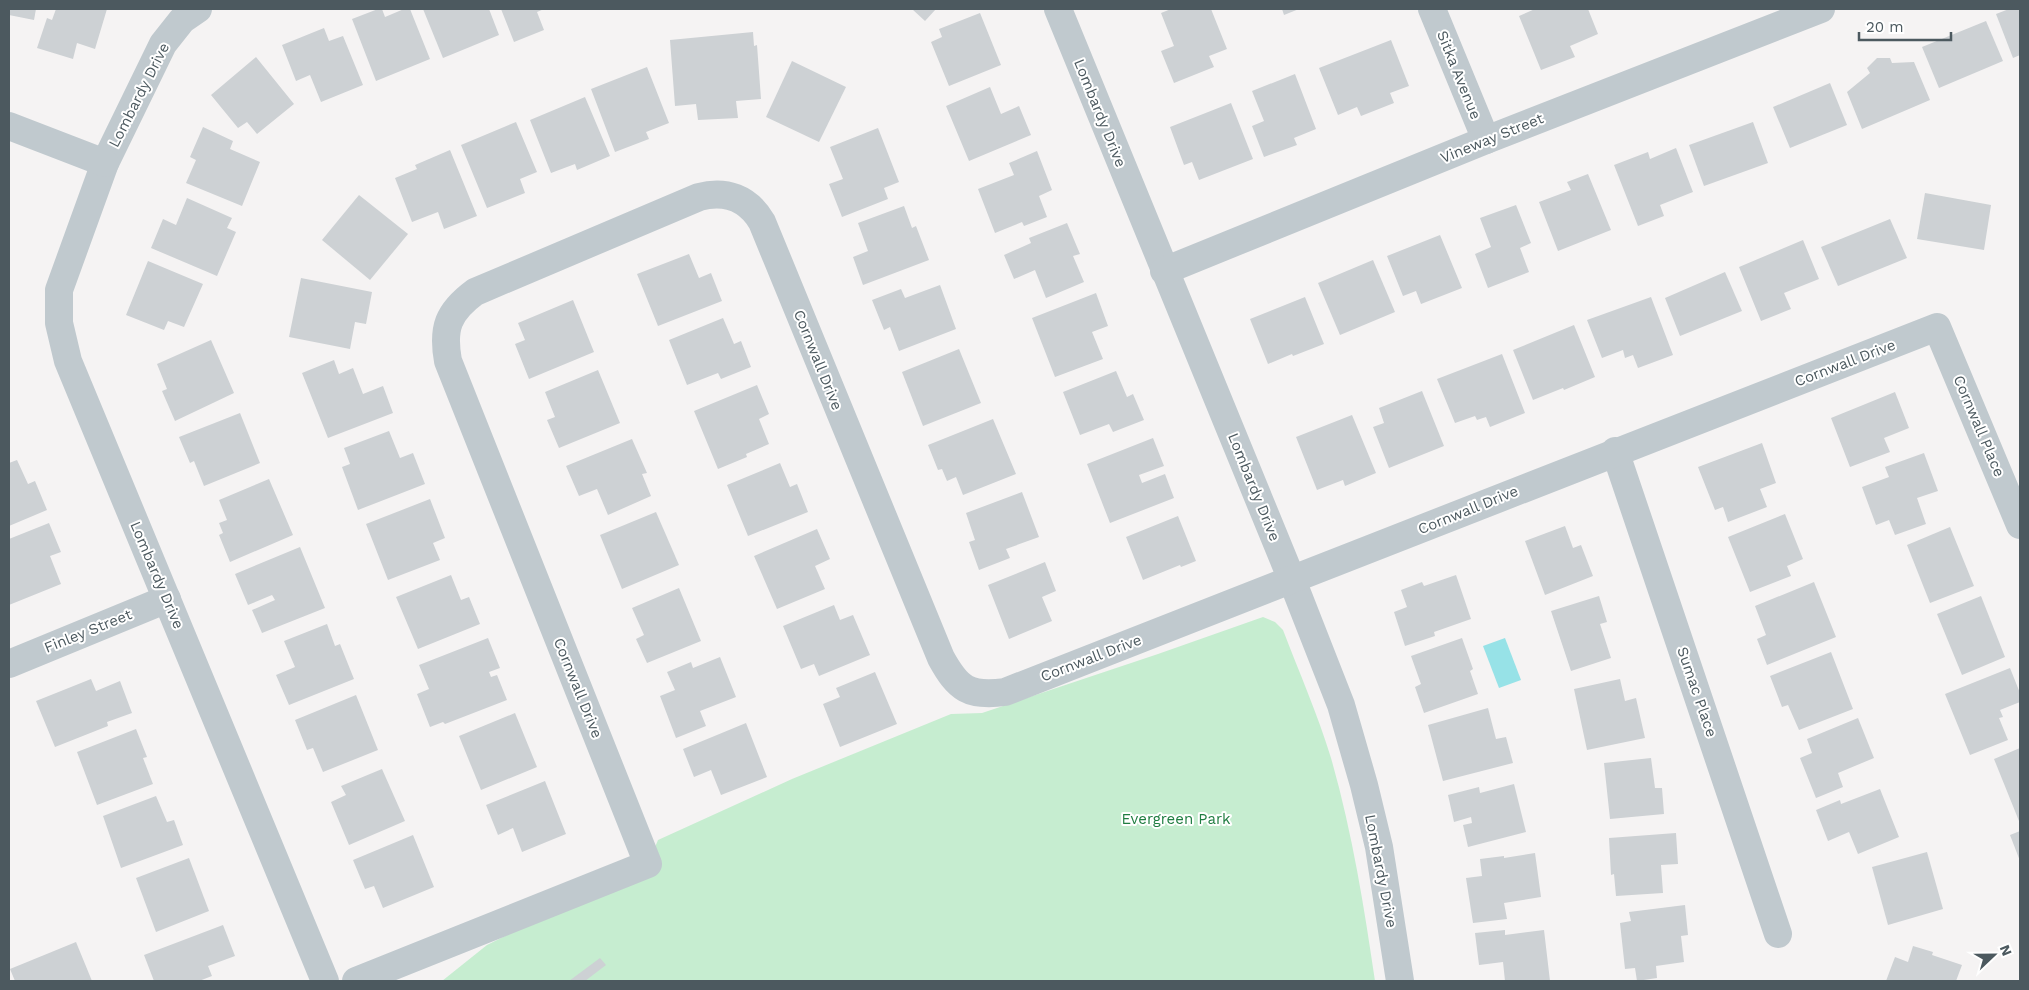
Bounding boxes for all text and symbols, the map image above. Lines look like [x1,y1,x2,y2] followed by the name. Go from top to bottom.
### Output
[1859,10,1952,42] scale bar
[1866,18,1904,36] text: 20 m
[1433,28,1485,122] street label: Sitka Avenue
[105,40,173,150] street label: Lombardy Drive
[1070,56,1130,170] street label: Lombardy Drive
[1438,109,1547,167] street label: Vineway Street
[790,307,846,413] street label: Cornwall Drive
[1792,336,1898,390] street label: Cornwall Drive
[1950,373,2008,479] street label: Cornwall Place
[1224,430,1284,544] street label: Lombardy Drive
[1415,482,1521,538] street label: Cornwall Drive
[126,519,188,631] street label: Lombardy Drive
[42,605,135,657] street label: Finley Street
[1038,631,1144,685] street label: Cornwall Drive
[550,635,606,741] street label: Cornwall Drive
[1673,644,1721,740] street label: Sumac Place
[1121,810,1231,828] park label: Evergreen Park
[1361,813,1401,929] street label: Lombardy Drive
[1969,930,2019,980] north arrow
[1997,942,2015,958] text: N

